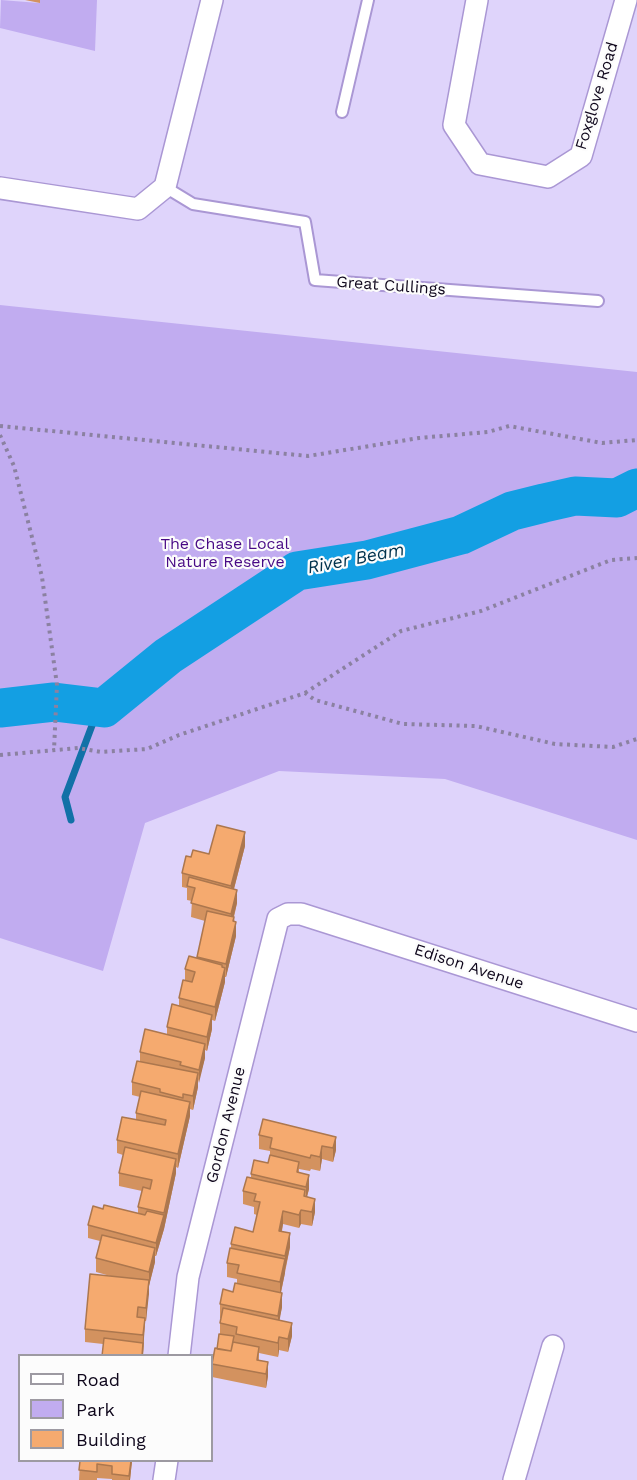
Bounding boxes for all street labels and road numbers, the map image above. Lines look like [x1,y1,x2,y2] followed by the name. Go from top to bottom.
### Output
[572,40,622,152] street label: Foxglove Road
[336,273,446,299] street label: Great Cullings
[412,940,526,994] street label: Edison Avenue
[202,1065,250,1185] street label: Gordon Avenue

